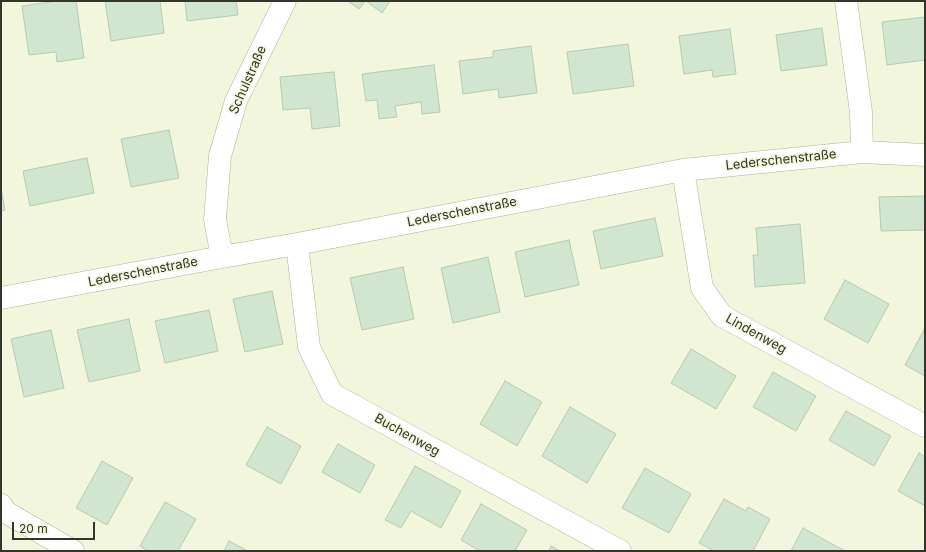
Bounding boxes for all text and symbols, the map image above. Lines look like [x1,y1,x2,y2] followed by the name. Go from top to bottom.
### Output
[226,43,270,117] street label: Schulstraße
[725,146,837,174] street label: Lederschenstraße
[406,194,518,230] street label: Lederschenstraße
[87,254,199,290] street label: Lederschenstraße
[723,311,789,357] street label: Lindenweg
[372,411,442,459] street label: Buchenweg
[14,514,97,540] scale bar
[19,521,48,536] text: 20 m

